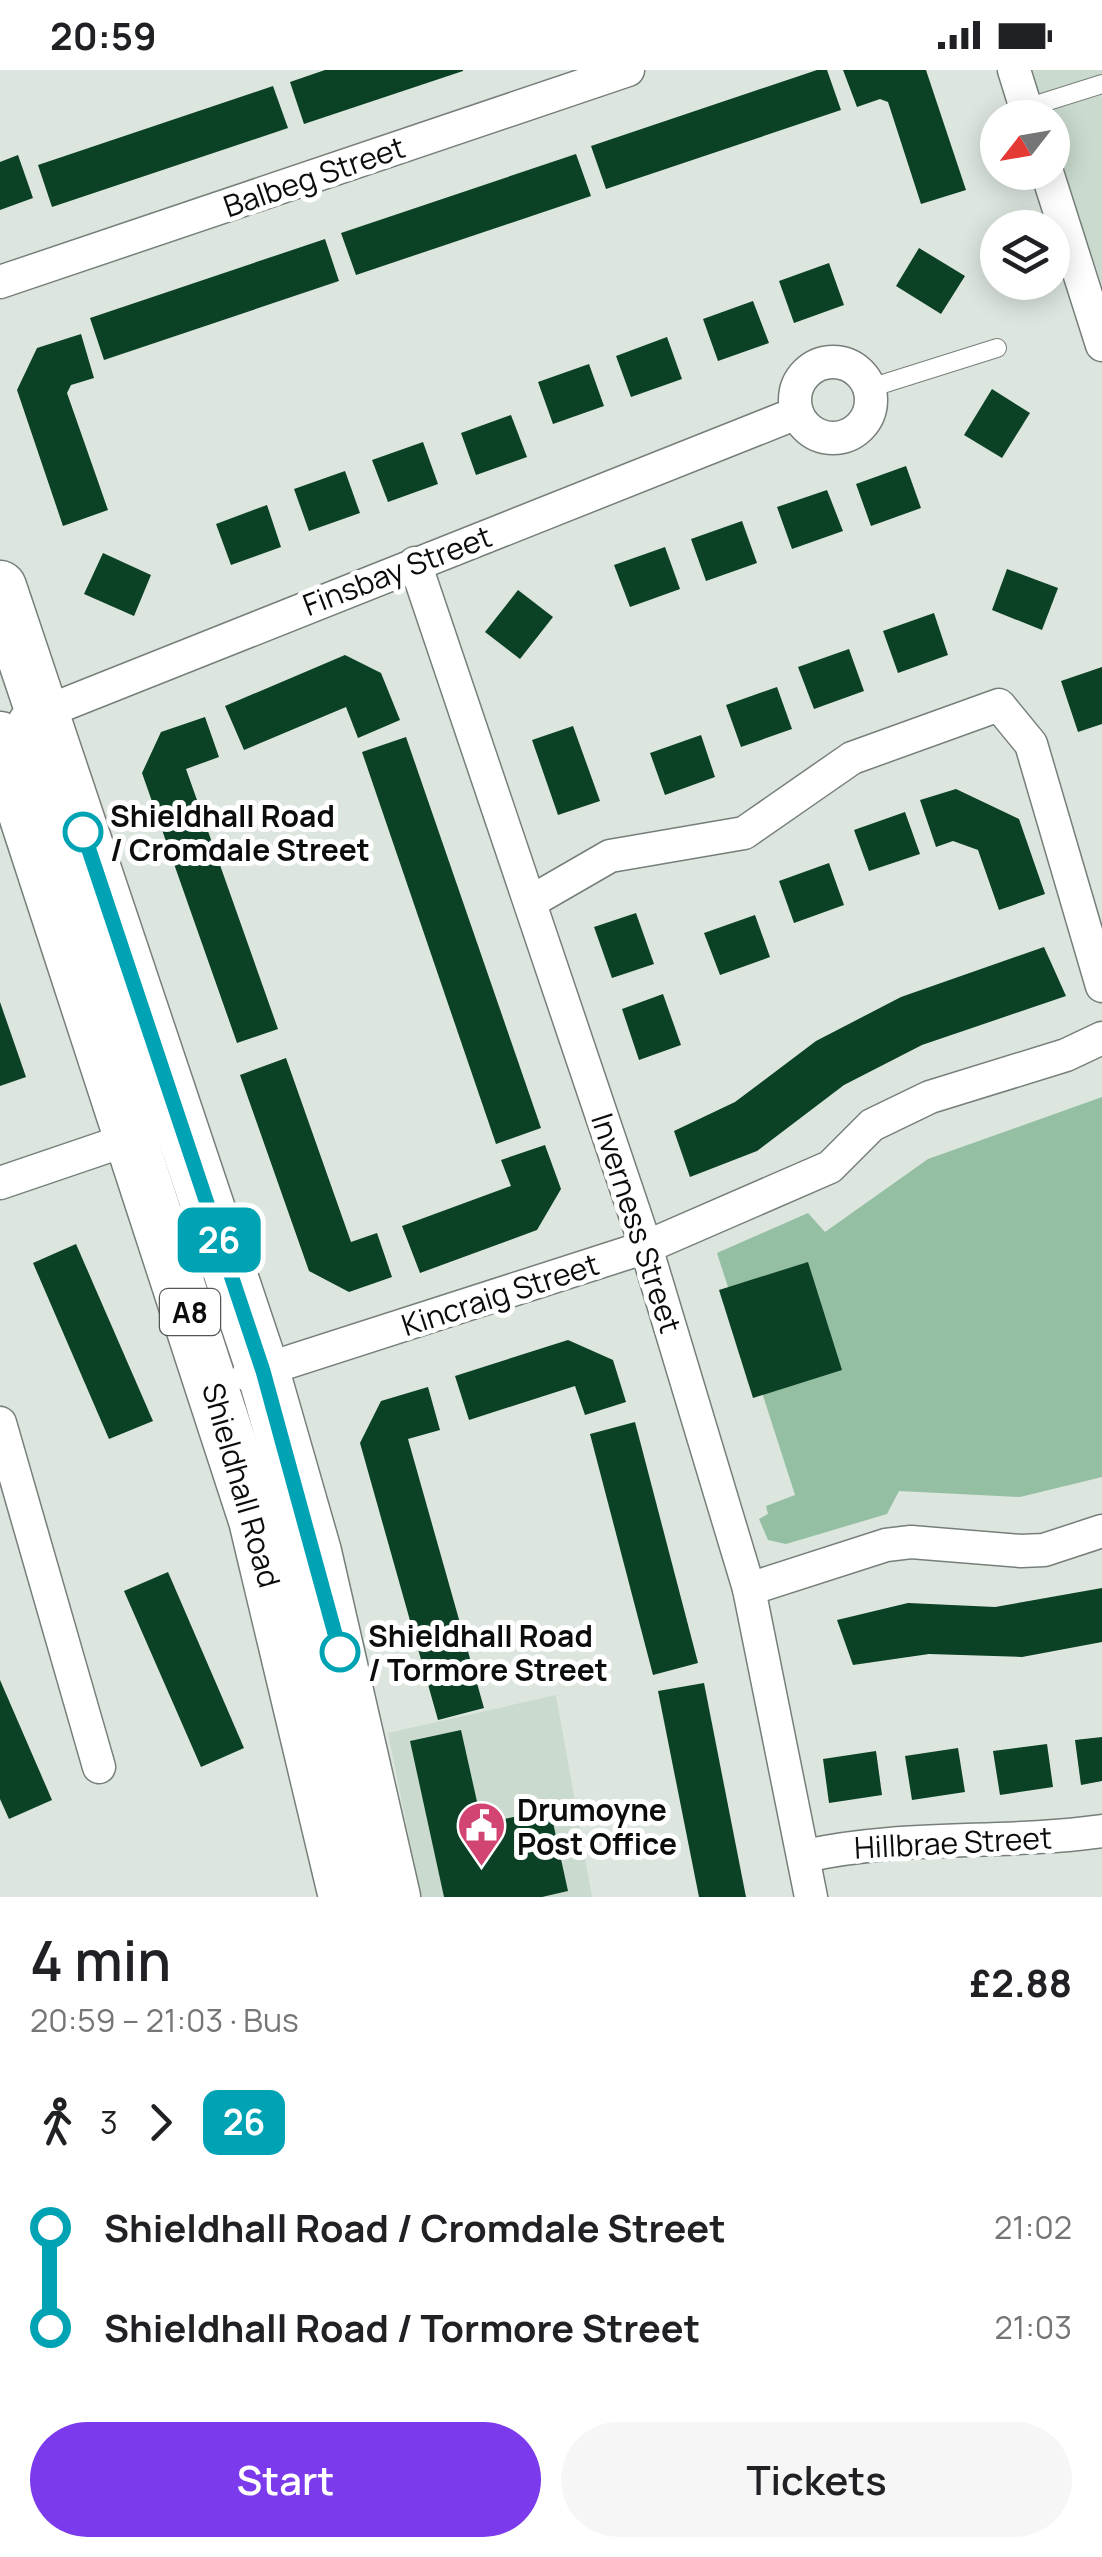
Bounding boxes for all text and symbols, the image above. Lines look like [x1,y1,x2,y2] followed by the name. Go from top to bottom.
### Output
[50,9,157,61] text: 20:59
[980,100,1070,190] north arrow
[980,100,1070,300] map controls
[218,126,410,226] street label: Balbeg Street
[980,210,1070,300] button: layers
[297,515,497,625] street label: Finsbay Street
[110,795,370,870] place label: Shieldhall Road / Cromdale Street
[64,813,102,851] marker: Shieldhall Road / Cromdale Street
[582,1108,692,1338] street label: Inverness Street
[174,1208,264,1272] line badge: 26
[198,1216,240,1264] text: 26
[396,1243,604,1345] street label: Kincraig Street
[160,1289,220,1335] road number: A8
[193,1378,291,1592] street label: Shieldhall Road
[368,1615,608,1690] place label: Shieldhall Road / Tormore Street
[321,1633,359,1671] marker: Shieldhall Road / Tormore Street
[517,1789,677,1864] place label: Drumoyne Post Office
[456,1800,508,1868] public building icon: Drumoyne Post Office
[853,1816,1053,1868] street label: Hillbrae Street
[30,1922,171,1998] text: 4 min
[970,1956,1072,2008] text: £2.88
[30,1998,299,2042] text: 20:59 – 21:03 · Bus
[30,2095,85,2150] icon: walk
[133,2095,188,2150] icon: forward
[223,2098,265,2146] text: 26
[100,2100,118,2144] text: 3
[104,2201,726,2253] text: Shieldhall Road / Cromdale Street
[994,2205,1072,2249] text: 21:02
[104,2301,700,2353] text: Shieldhall Road / Tormore Street
[994,2305,1072,2349] text: 21:03
[30,2422,541,2537] button: Start
[561,2422,1072,2537] button: Tickets

